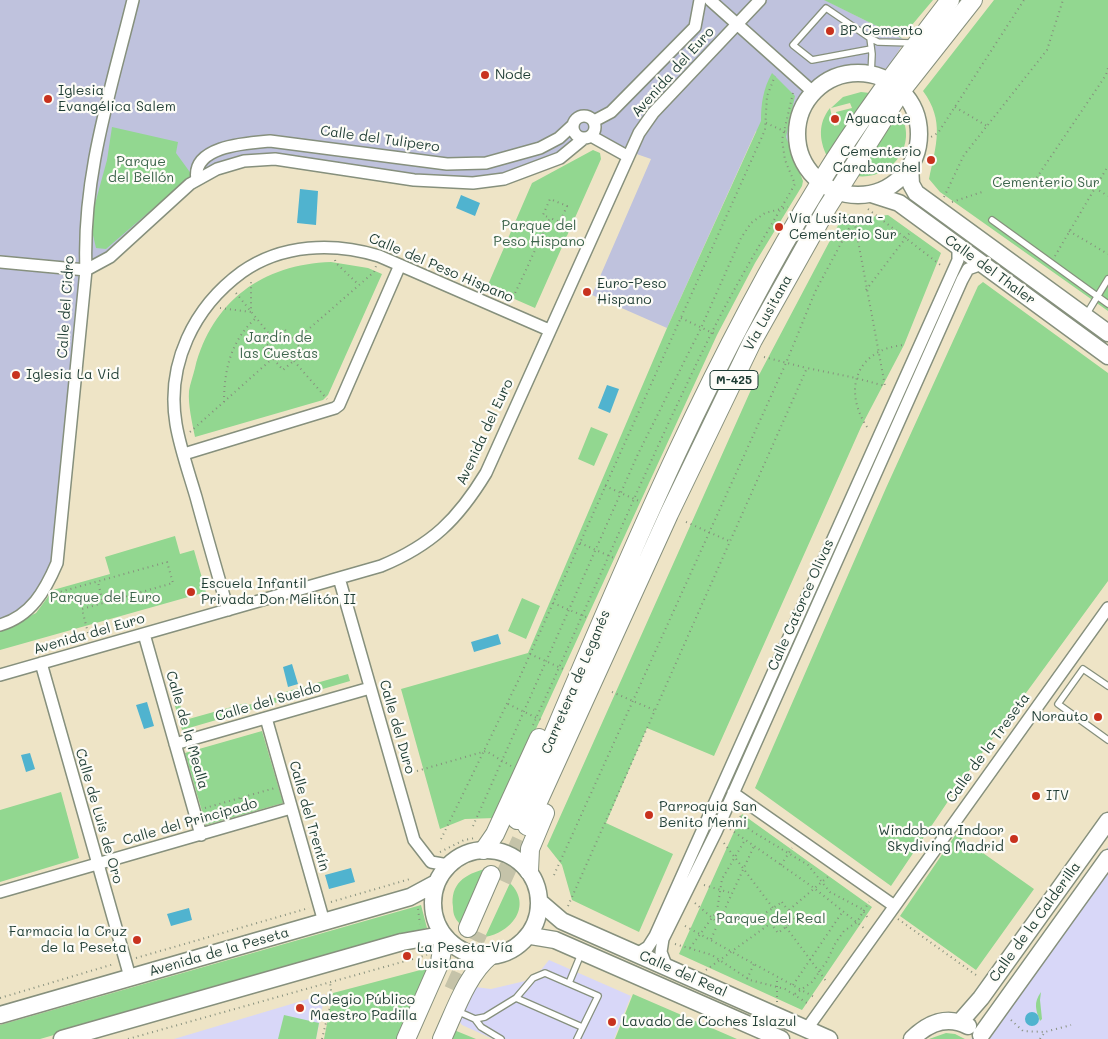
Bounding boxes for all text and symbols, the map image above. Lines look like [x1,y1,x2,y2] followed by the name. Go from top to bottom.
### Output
[840,23,922,39] place label: BP Cemento
[628,24,718,120] street label: Avenida del Euro
[824,25,836,37] marker: BP Cemento
[495,67,531,83] place label: Node
[479,69,491,81] marker: Node
[58,83,176,115] place label: Iglesia Evangélica Salem
[42,93,54,105] marker: Iglesia Evangélica Salem
[845,111,911,127] place label: Aguacate
[829,113,841,125] marker: Aguacate
[319,122,441,156] street label: Calle del Tulipero
[833,144,921,176] place label: Cementerio Carabanchel
[108,154,174,186] park label: Parque del Bellón
[925,154,937,166] marker: Cementerio Carabanchel
[992,175,1100,191] park label: Cementerio Sur
[789,211,897,243] place label: Vía Lusitana - Cementerio Sur
[493,218,585,250] park label: Parque del Peso Hispano
[773,221,785,233] marker: Vía Lusitana - Cementerio Sur
[366,230,516,306] street label: Calle del Peso Hispano
[941,231,1039,309] street label: Calle del Thaler
[54,255,78,359] street label: Calle del Cidro
[740,272,796,354] street label: Vía Lusitana
[597,276,666,308] place label: Euro-Peso Hispano
[581,286,593,298] marker: Euro-Peso Hispano
[240,330,318,362] park label: Jardín de las Cuestas
[26,367,119,383] place label: Iglesia La Vid
[10,369,22,381] marker: Iglesia La Vid
[710,370,758,390] road number: M-425
[453,376,517,488] street label: Avenida del Euro
[764,537,838,673] street label: Calle Catorce Olivas
[201,576,356,608] place label: Escuela Infantil Privada Don Melitón II
[185,586,197,598] marker: Escuela Infantil Privada Don Melitón II
[50,590,160,606] park label: Parque del Euro
[538,607,614,757] street label: Carretera de Leganés
[31,610,147,658] street label: Avenida del Euro
[162,669,212,791] street label: Calle de la Mealla
[376,678,418,776] street label: Calle del Duro
[213,679,323,725] street label: Calle del Sueldo
[943,690,1033,806] street label: Calle de la Treseta
[1031,709,1088,725] place label: Norauto
[1092,711,1104,723] marker: Norauto
[72,746,126,886] street label: Calle de Luis de Oro
[285,759,333,873] street label: Calle del Trentín
[1046,788,1069,804] place label: ITV
[1030,790,1042,802] marker: ITV
[121,795,259,849] street label: Calle del Principado
[659,799,757,832] place label: Parroquia San Benito Menni
[643,809,655,821] marker: Parroquia San Benito Menni
[878,823,1004,856] place label: Windobona Indoor Skydiving Madrid
[1008,833,1020,845] marker: Windobona Indoor Skydiving Madrid
[986,859,1084,985] street label: Calle de la Calderilla
[716,911,826,927] park label: Parque del Real
[9,924,127,956] place label: Farmacia la Cruz de la Peseta
[147,924,291,980] street label: Avenida de la Peseta
[131,934,143,946] marker: Farmacia la Cruz de la Peseta
[417,940,513,972] place label: La Peseta-Vía Lusitana
[637,947,729,1001] street label: Calle del Real
[401,950,413,962] marker: La Peseta-Vía Lusitana
[310,992,418,1024] place label: Colegio Público Maestro Padilla
[294,1002,306,1014] marker: Colegio Público Maestro Padilla
[622,1014,796,1030] place label: Lavado de Coches Islazul
[606,1016,618,1028] marker: Lavado de Coches Islazul

